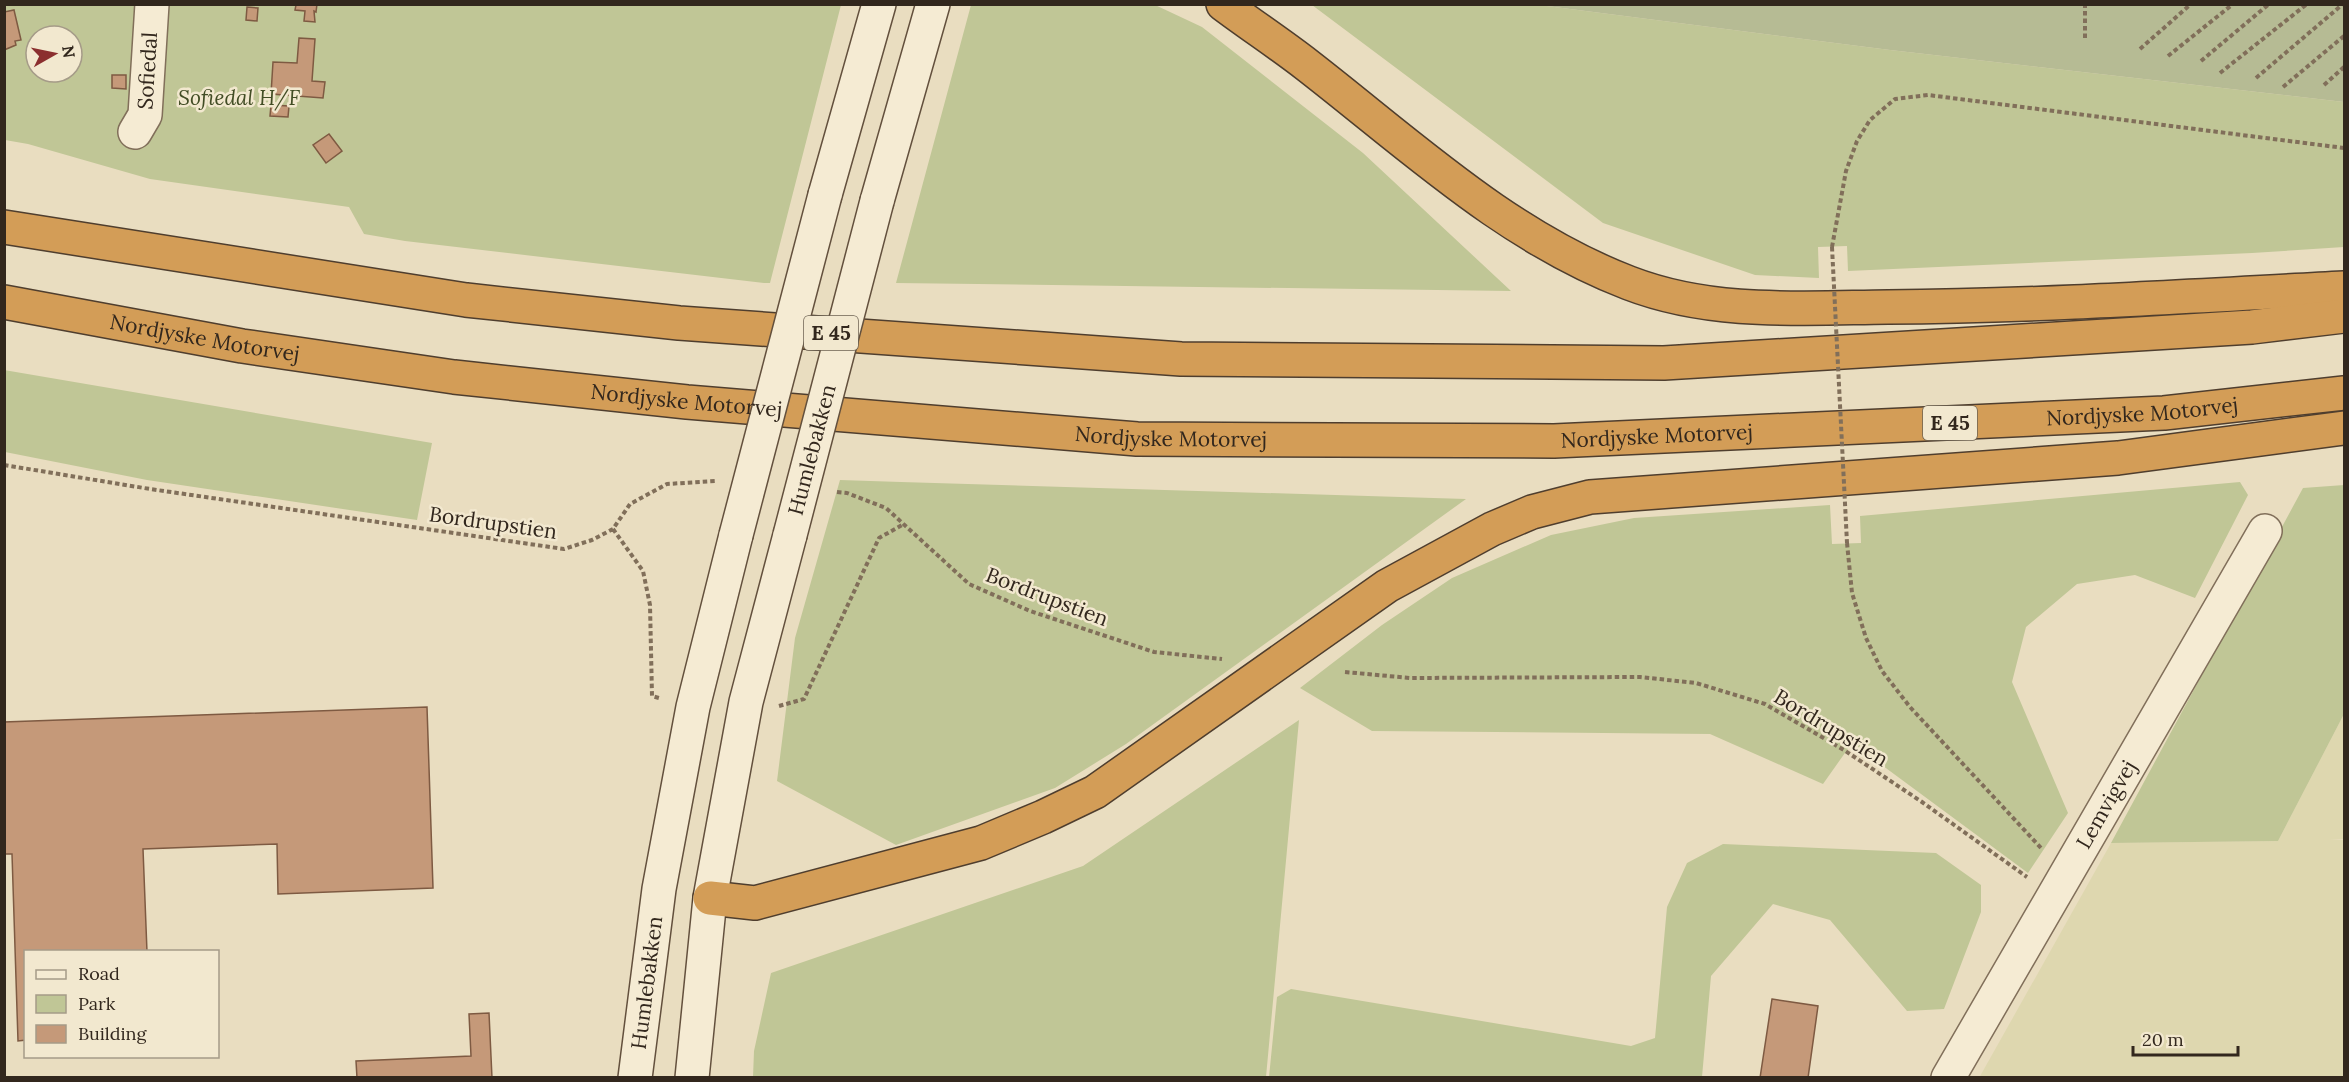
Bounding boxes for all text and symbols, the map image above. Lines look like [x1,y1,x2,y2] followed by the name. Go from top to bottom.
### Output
[24,24,84,84] north arrow
[131,31,163,110] street label: Sofiedal
[58,44,80,59] text: N
[178,84,301,111] park label: Sofiedal H/F
[108,308,302,367] street label: Nordjyske Motorvej
[804,316,858,350] road number: E 45
[589,378,783,423] street label: Nordjyske Motorvej
[782,381,842,518] street label: Humlebakken
[2045,391,2239,431] street label: Nordjyske Motorvej
[1923,406,1977,440] road number: E 45
[1560,418,1753,454] street label: Nordjyske Motorvej
[1074,420,1267,453] street label: Nordjyske Motorvej
[427,500,559,545] street label: Bordrupstien
[982,561,1112,632] street label: Bordrupstien
[1769,683,1894,772] street label: Bordrupstien
[2070,755,2142,853] street label: Lemvigvej
[625,914,668,1051] street label: Humlebakken
[24,950,219,1058] legend
[78,962,120,985] text: Road
[78,992,116,1015] text: Park
[2133,1019,2238,1057] scale bar
[78,1022,148,1045] text: Building
[2142,1028,2184,1051] text: 20 m

